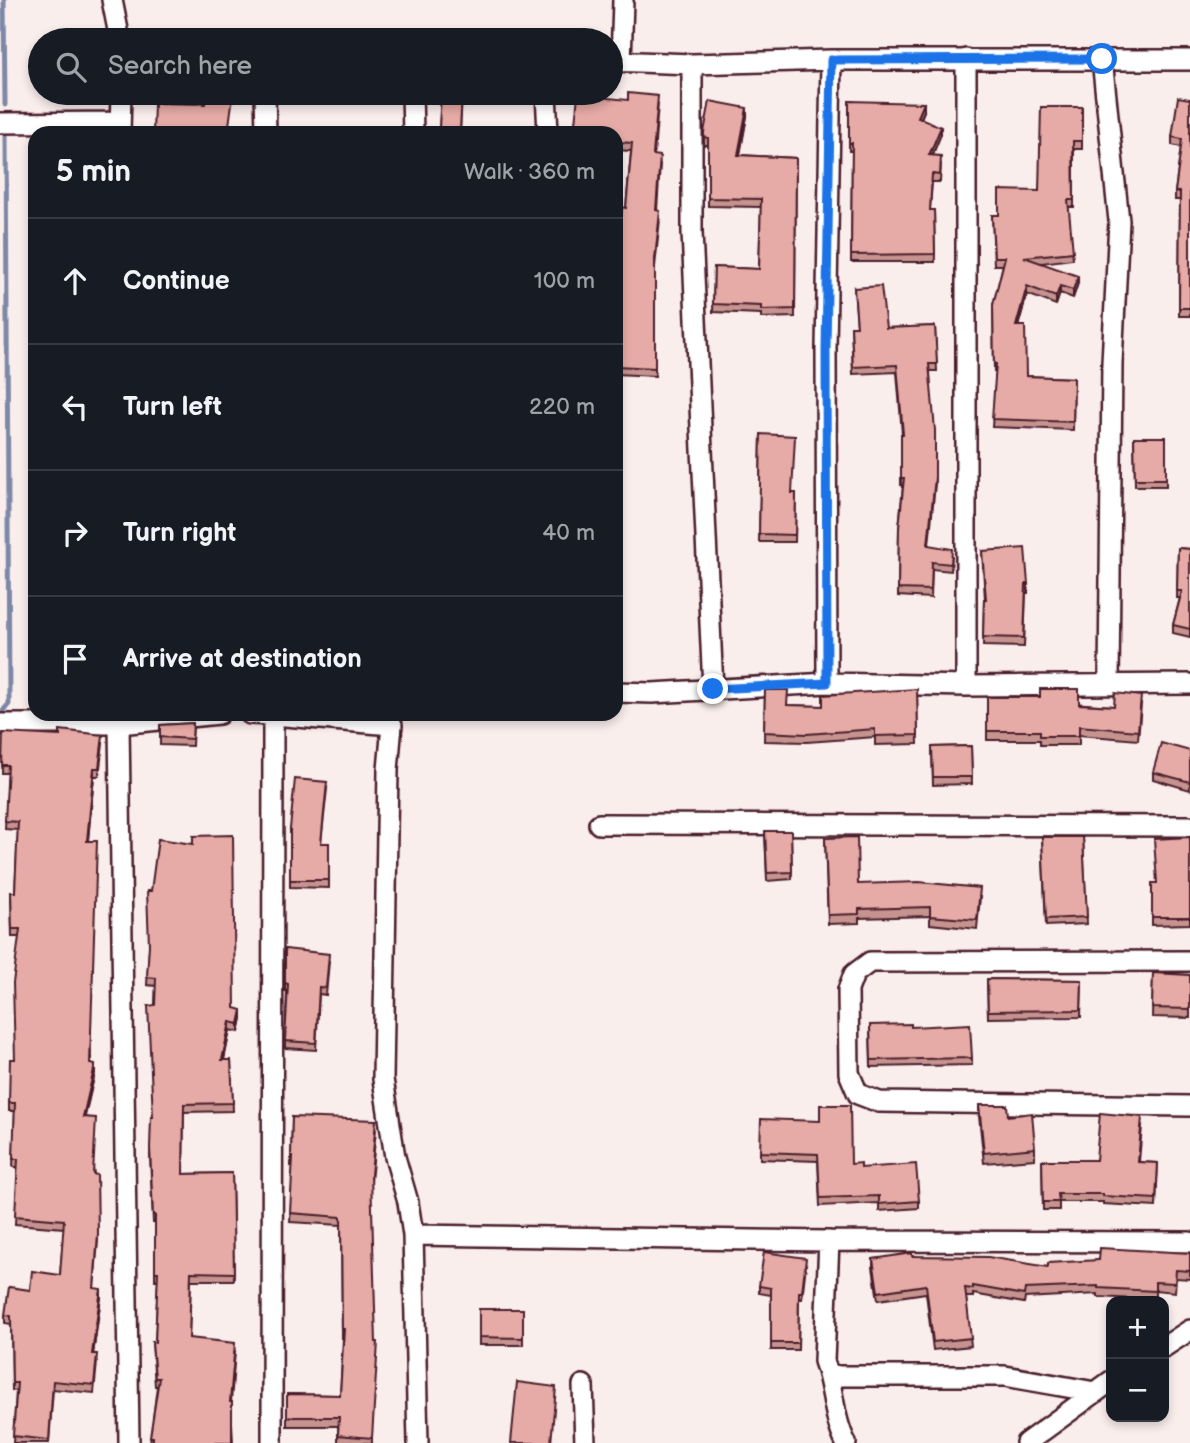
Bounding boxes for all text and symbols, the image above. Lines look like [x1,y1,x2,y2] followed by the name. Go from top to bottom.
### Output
[28,28,623,105] search box
[1086,43,1117,74] route start
[52,48,90,86] icon: search
[108,51,252,82] text: Search here
[56,154,131,190] text: 5 min
[464,158,595,186] text: Walk · 360 m
[56,262,94,300] icon: ahead
[123,266,230,297] text: Continue
[534,267,595,295] text: 100 m
[56,388,94,426] icon: left
[123,392,222,423] text: Turn left
[529,393,595,421] text: 220 m
[56,514,94,552] icon: right
[123,518,236,549] text: Turn right
[542,519,595,547] text: 40 m
[56,640,94,678] icon: arrive
[123,644,362,675] text: Arrive at destination
[697,673,728,704] route end
[1106,1296,1169,1422] map controls
[1106,1296,1169,1359] button: +
[1106,1359,1169,1422] button: −

